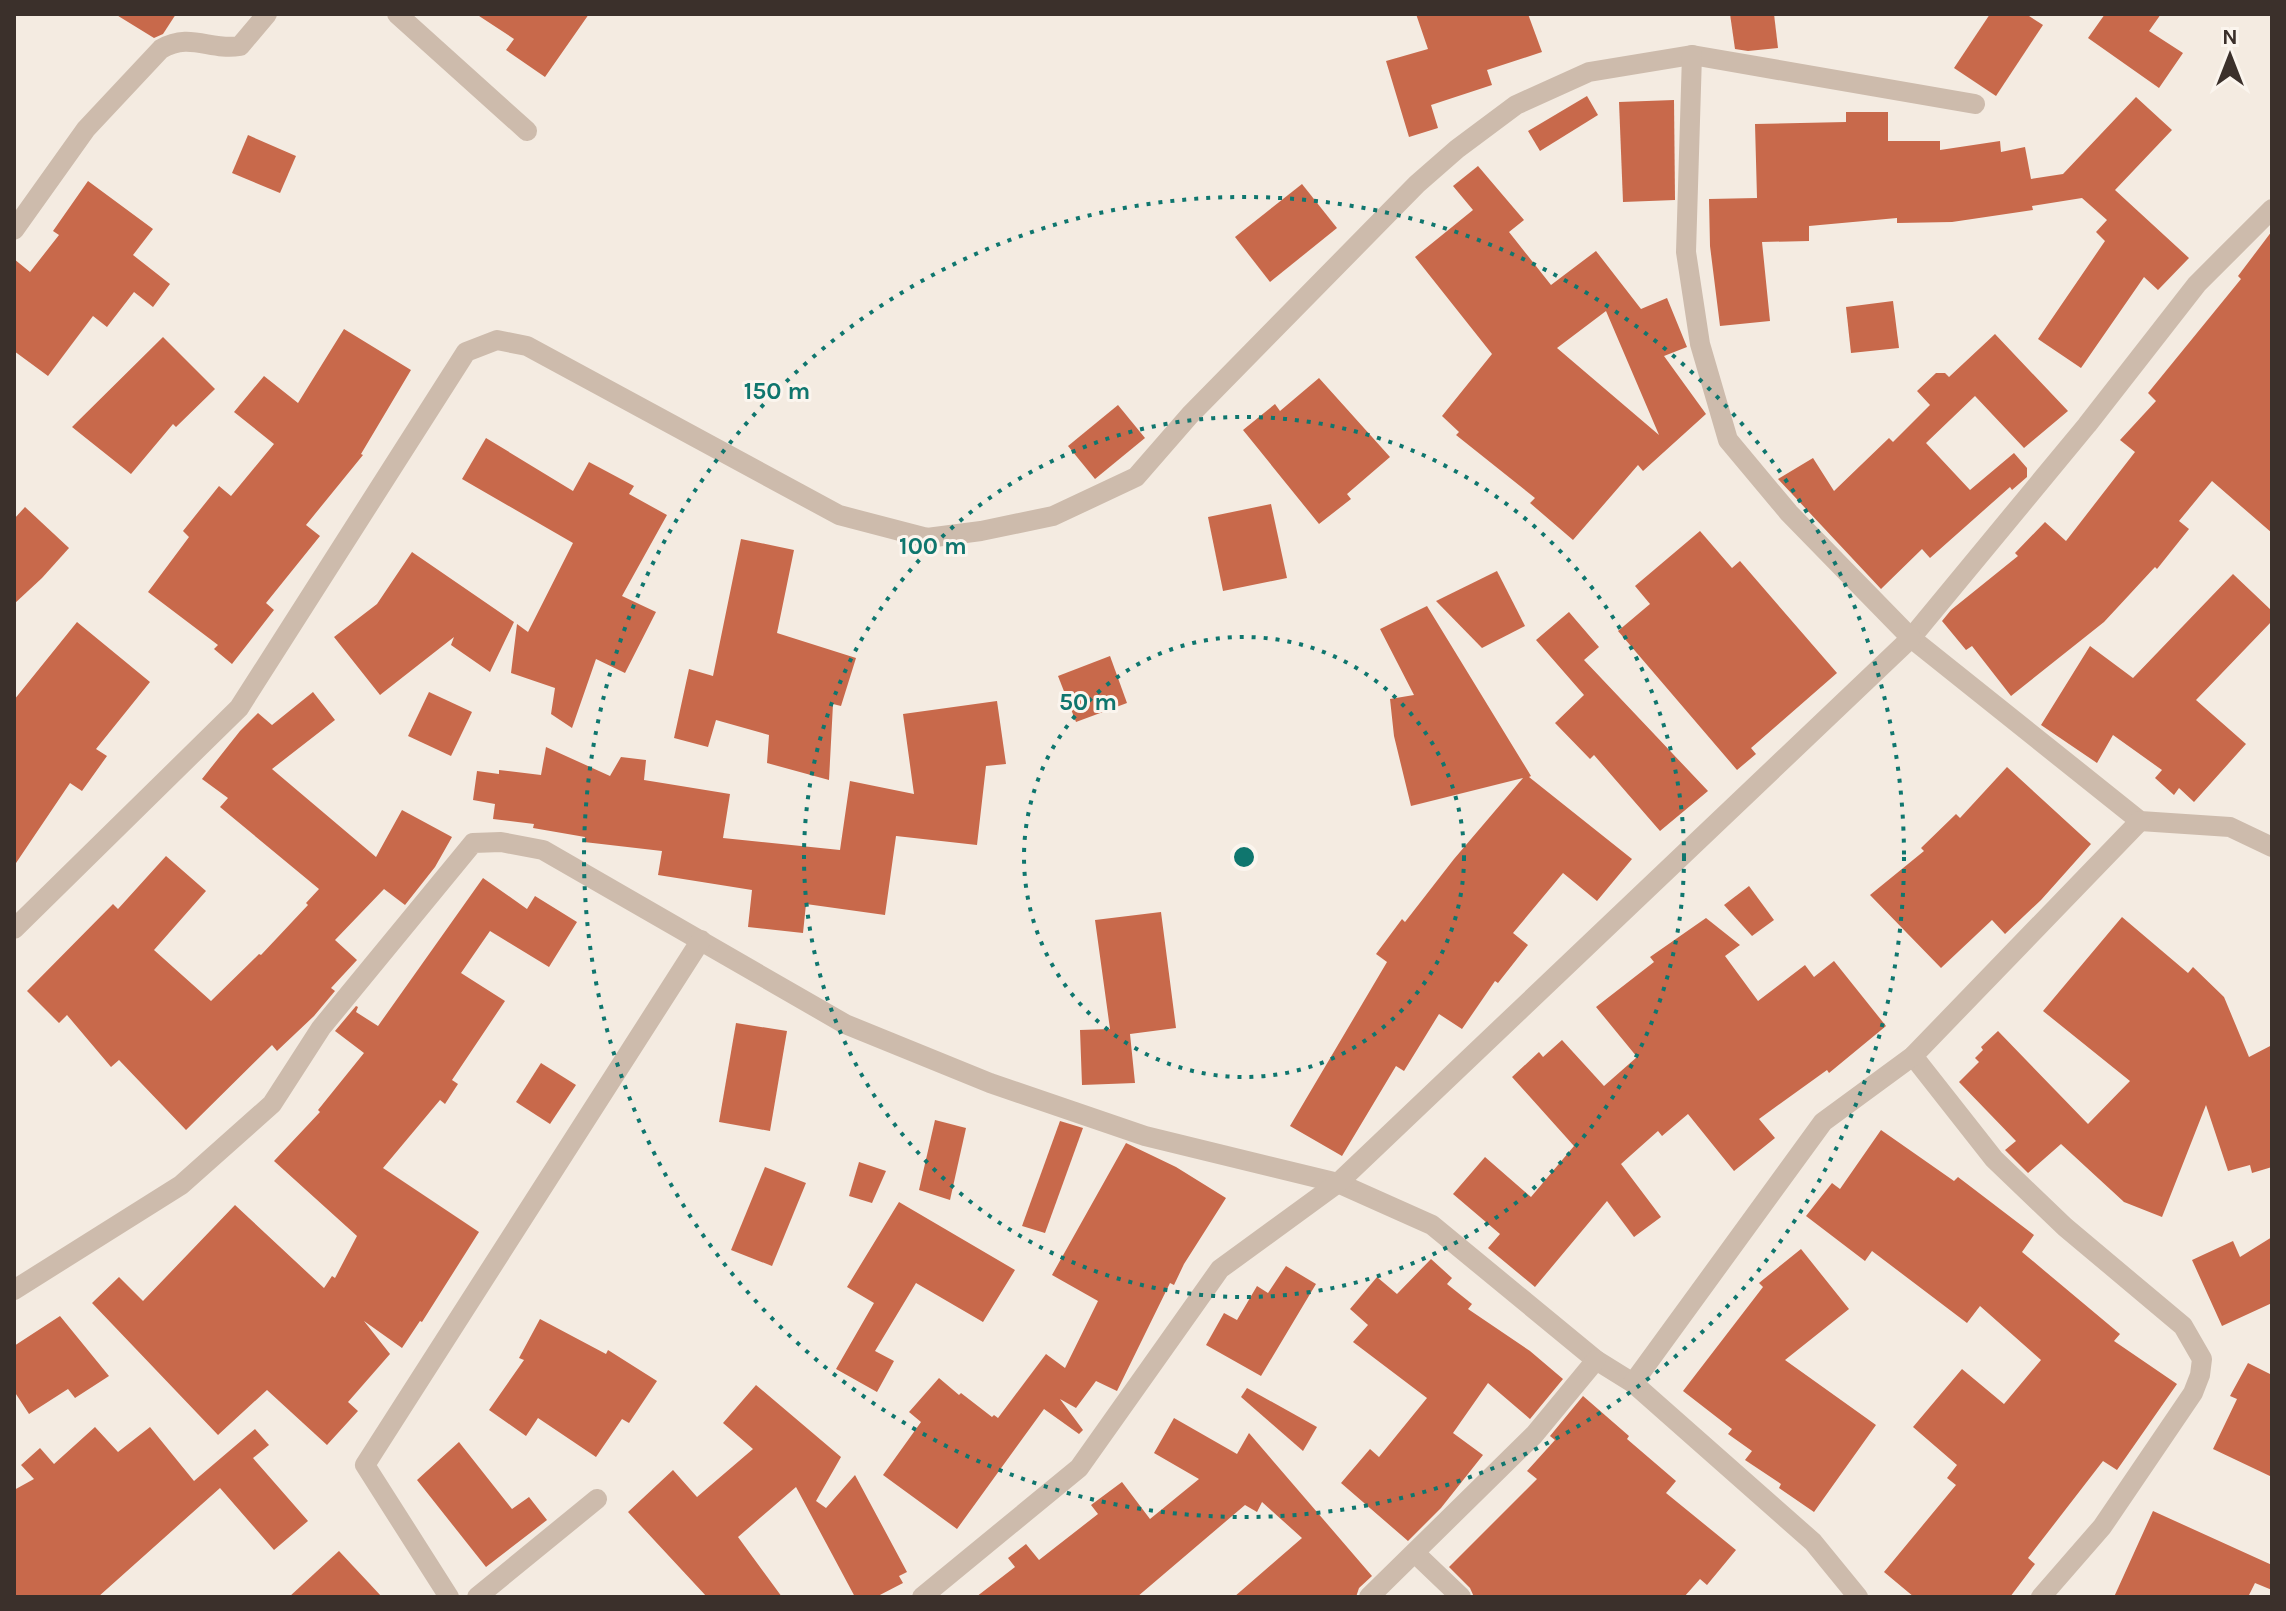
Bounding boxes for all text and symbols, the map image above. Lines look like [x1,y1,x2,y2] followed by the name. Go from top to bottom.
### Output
[2190,16,2270,96] north arrow
[2222,24,2238,50] text: N
[744,377,810,405] text: 150 m
[899,532,967,560] text: 100 m
[1059,688,1117,716] text: 50 m
[1230,843,1258,871] centre of rings

